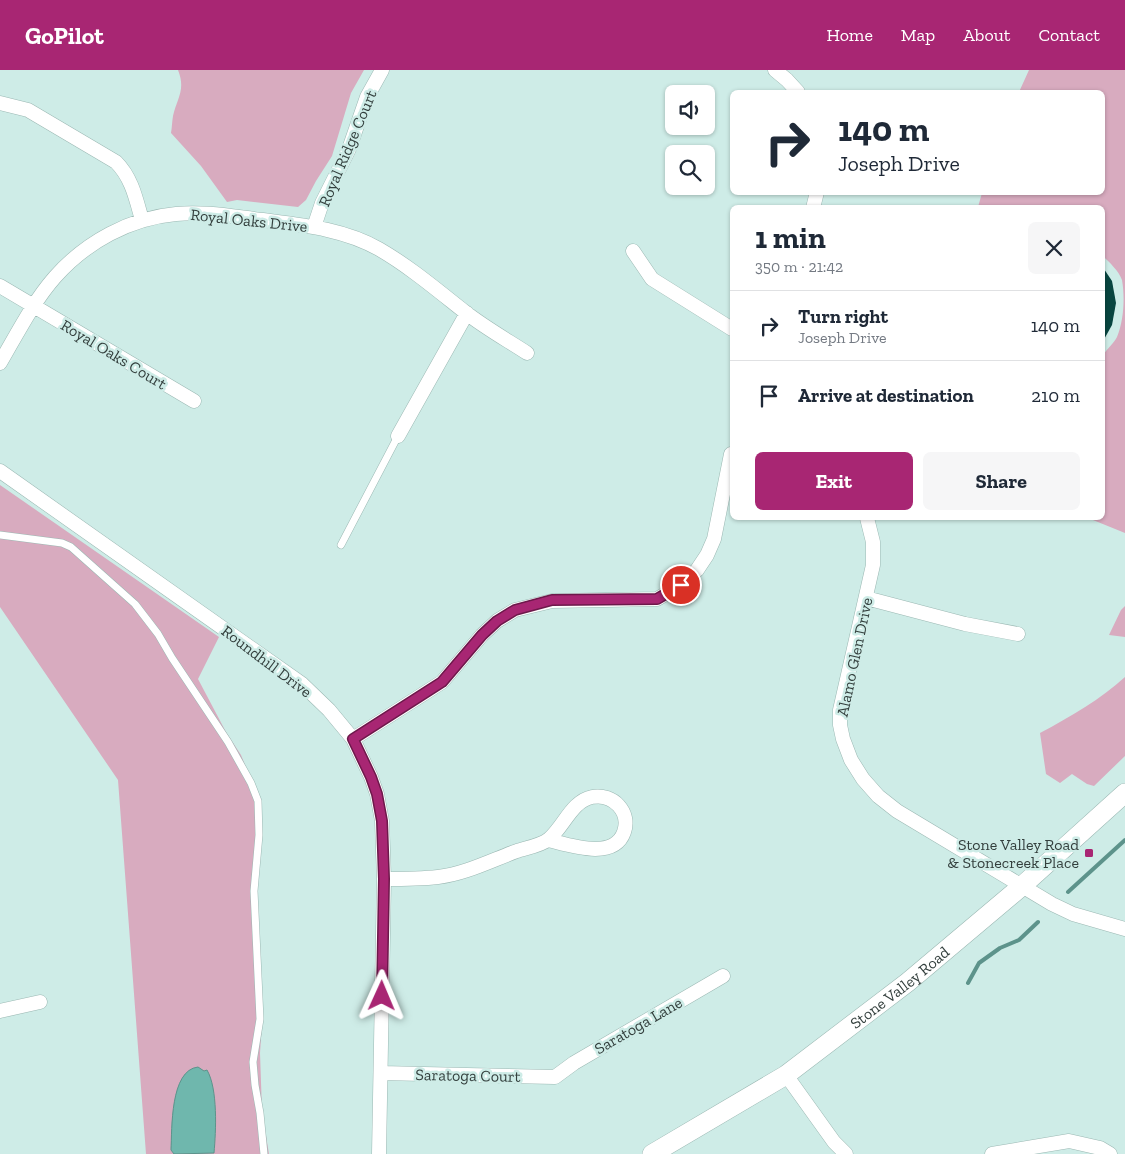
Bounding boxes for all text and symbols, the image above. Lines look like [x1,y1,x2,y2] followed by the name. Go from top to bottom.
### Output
[25,21,104,50] text: GoPilot
[826,24,873,46] text: Home
[901,24,935,46] text: Map
[963,24,1010,46] text: About
[1038,24,1100,46] text: Contact
[665,85,715,195] map controls
[665,85,715,135] button: sound
[314,87,381,209] street label: Royal Ridge Court
[838,108,929,150] text: 140 m
[755,110,820,175] icon: right
[665,145,715,195] button: search
[838,150,960,177] text: Joseph Drive
[190,205,308,236] street label: Royal Oaks Drive
[755,220,826,256] text: 1 min
[1028,222,1080,274] button: close
[755,257,843,276] text: 350 m · 21:42
[798,305,888,328] text: Turn right
[755,312,783,340] icon: right
[1031,314,1080,337] text: 140 m
[57,315,170,393] street label: Royal Oaks Court
[798,328,887,347] text: Joseph Drive
[755,382,783,410] icon: arrive
[798,384,974,407] text: Arrive at destination
[1031,384,1080,407] text: 210 m
[755,452,913,510] button: Exit
[923,452,1080,510] button: Share
[660,564,702,606] pin
[667,571,695,599] icon: arrive
[833,596,876,718] street label: Alamo Glen Drive
[218,621,316,702] street label: Roundhill Drive
[947,835,1079,872] place label: Stone Valley Road & Stonecreek Place
[1083,847,1095,859] marker: Stone Valley Road & Stonecreek Place
[846,942,953,1033] street label: Stone Valley Road
[355,969,407,1021] position arrow
[591,993,685,1058] street label: Saratoga Lane
[415,1065,521,1086] street label: Saratoga Court

